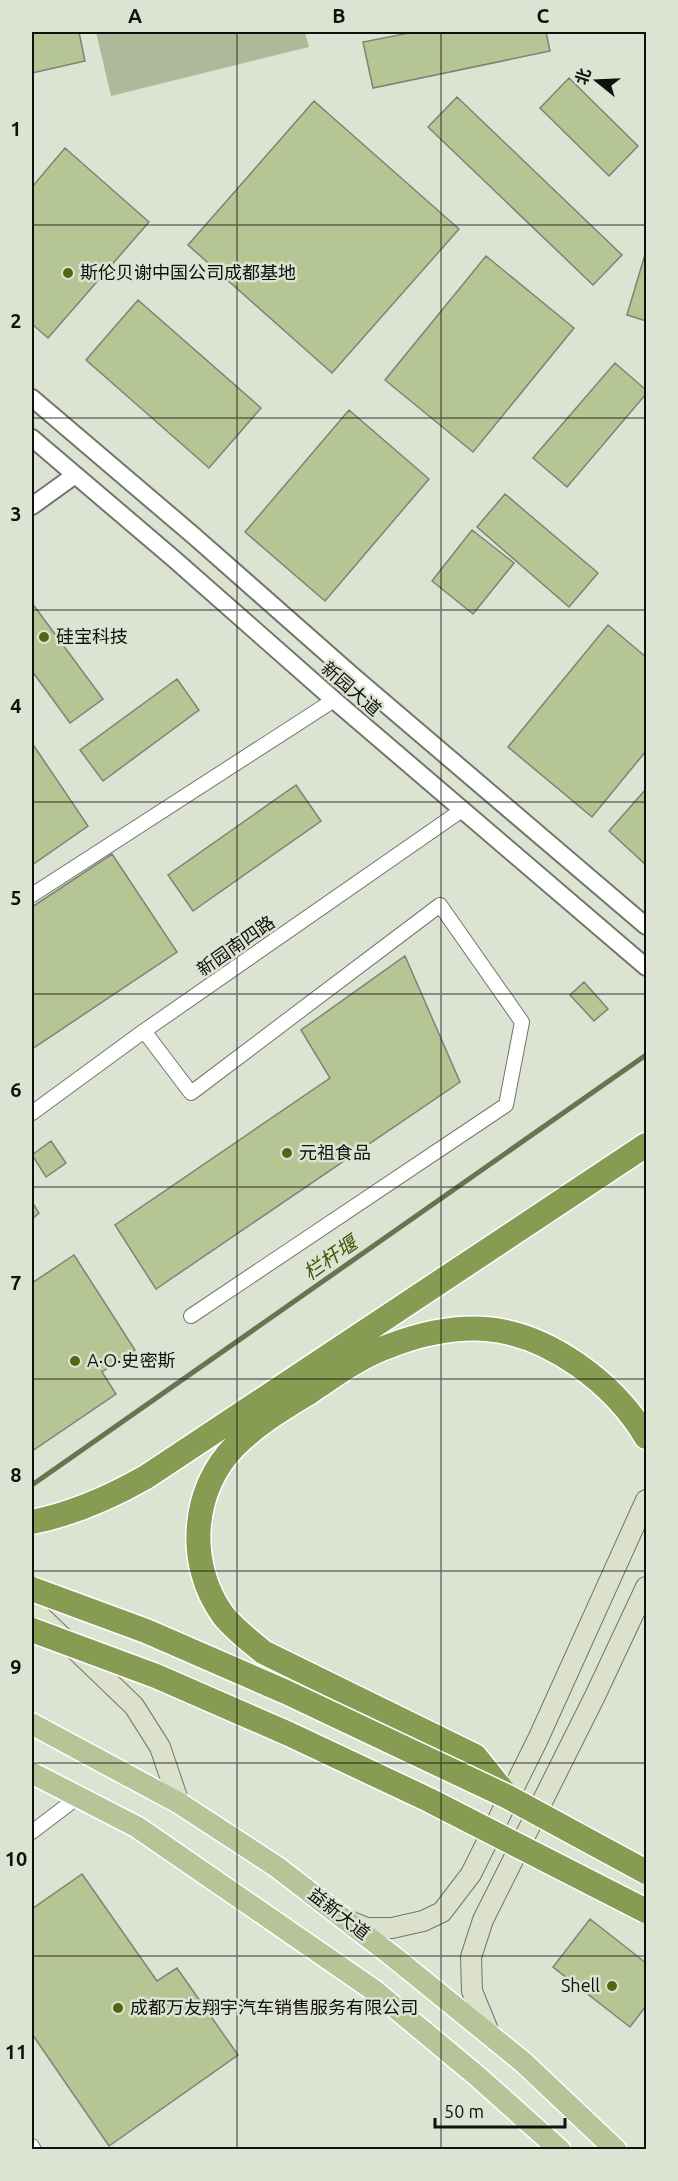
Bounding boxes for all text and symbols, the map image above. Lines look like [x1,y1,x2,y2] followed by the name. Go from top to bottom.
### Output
[128,4,142,27] text: A
[332,4,346,27] text: B
[537,4,550,27] text: C
[567,51,627,111] north arrow
[572,66,594,87] text: 北
[10,117,22,140] text: 1
[80,262,296,282] place label: 斯伦贝谢中国公司成都基地
[61,266,75,280] marker: 斯伦贝谢中国公司成都基地
[10,309,22,332] text: 2
[10,502,22,525] text: 3
[56,626,128,646] place label: 硅宝科技
[37,630,51,644] marker: 硅宝科技
[318,657,385,719] street label: 新园大道
[10,694,22,717] text: 4
[10,886,22,909] text: 5
[193,911,278,979] street label: 新园南四路
[10,1078,22,1101] text: 6
[299,1142,371,1162] place label: 元祖食品
[280,1146,294,1160] marker: 元祖食品
[299,1229,363,1284] water label: 栏杆堰
[10,1271,22,1294] text: 7
[87,1350,176,1370] place label: A·O·史密斯
[68,1354,82,1368] marker: A·O·史密斯
[10,1463,22,1486] text: 8
[10,1655,22,1678] text: 9
[5,1847,27,1870] text: 10
[305,1883,374,1943] street label: 益新大道
[561,1975,600,1995] place label: Shell
[605,1979,619,1993] marker: Shell
[130,1997,418,2017] place label: 成都万友翔宇汽车销售服务有限公司
[111,2001,125,2015] marker: 成都万友翔宇汽车销售服务有限公司
[5,2040,27,2063] text: 11
[435,2091,566,2129] scale bar
[444,2101,484,2121] text: 50 m

